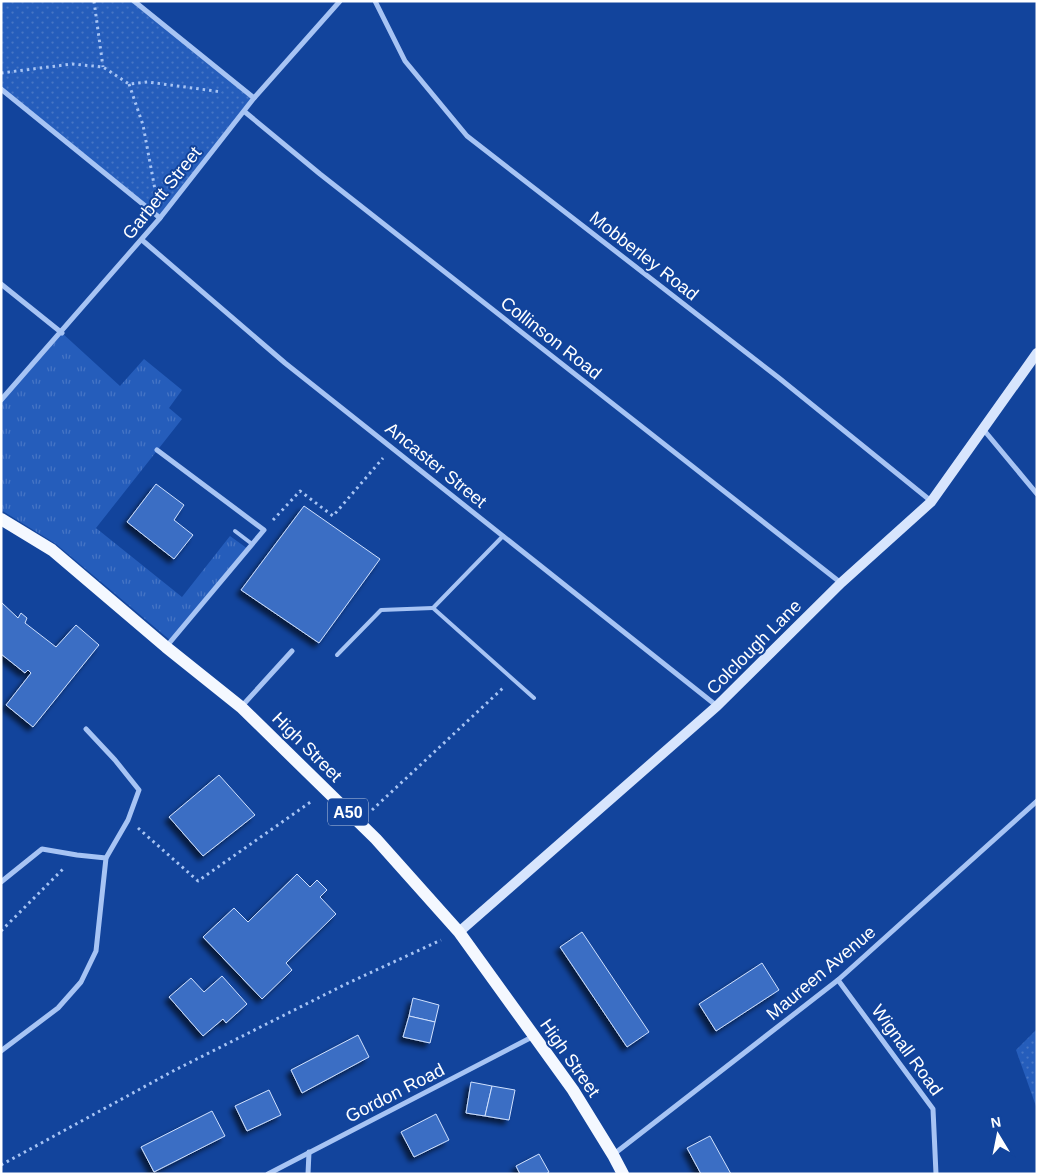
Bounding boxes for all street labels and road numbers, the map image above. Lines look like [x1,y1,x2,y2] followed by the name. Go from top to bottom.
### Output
[119,143,205,243] street label: Garbett Street
[586,207,702,305] street label: Mobberley Road
[497,293,605,383] street label: Collinson Road
[381,418,491,512] street label: Ancaster Street
[703,596,805,698] street label: Colclough Lane
[268,708,346,786] street label: High Street
[328,799,368,826] road number: A50
[763,922,879,1024] street label: Maureen Avenue
[867,1001,947,1099] street label: Wignall Road
[536,1015,604,1101] street label: High Street
[342,1060,448,1126] street label: Gordon Road

